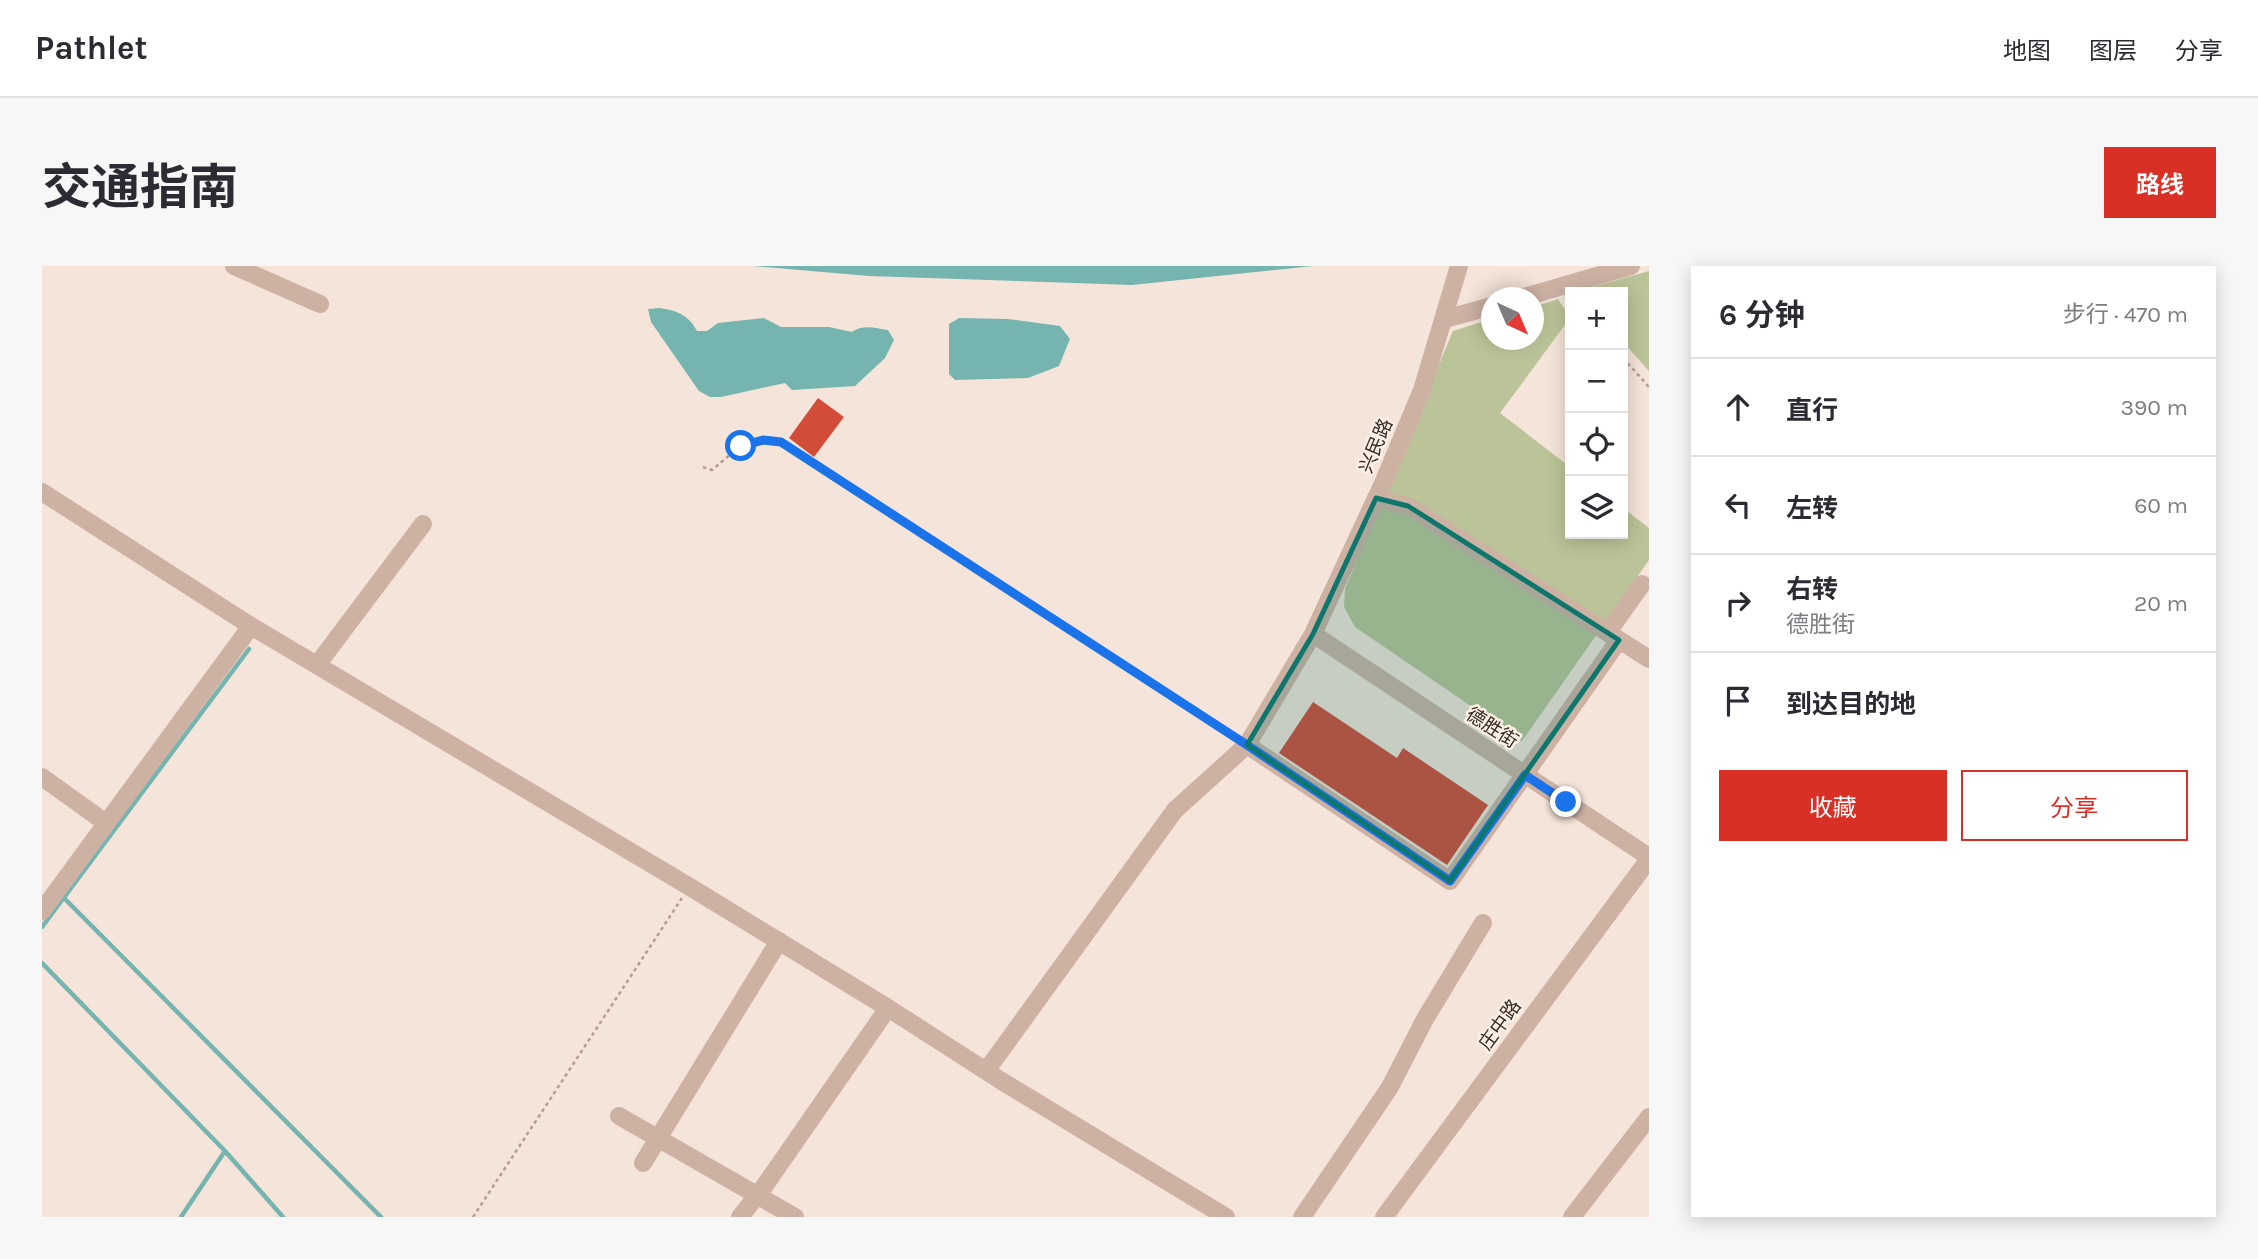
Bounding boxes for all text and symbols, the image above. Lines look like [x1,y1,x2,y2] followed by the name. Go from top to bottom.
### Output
[35,29,148,67] text: Pathlet
[2003,37,2051,65] text: 地图
[2089,37,2137,65] text: 图层
[2175,37,2223,65] text: 分享
[2104,147,2216,218] button: 路线
[42,159,238,216] text: 交通指南
[1481,287,1544,350] north arrow
[1565,287,1628,539] map controls
[1565,287,1628,350] button: +
[1719,297,1805,333] text: 6 分钟
[2063,301,2188,328] text: 步行 · 470 m
[1565,350,1628,413] button: −
[1719,388,1757,426] icon: ahead
[2120,394,2188,421] text: 390 m
[1786,395,1838,426] text: 直行
[1565,413,1628,476] button: locate
[1355,415,1397,477] street label: 兴民路
[725,430,756,461] route start
[1565,476,1628,539] button: layers
[1719,486,1757,524] icon: left
[2134,492,2188,519] text: 60 m
[1786,493,1838,524] text: 左转
[1786,574,1838,605] text: 右转
[1719,584,1757,622] icon: right
[2134,590,2188,617] text: 20 m
[1786,611,1855,638] text: 德胜街
[1719,682,1757,720] icon: arrive
[1786,689,1916,720] text: 到达目的地
[1462,703,1522,753] street label: 德胜街
[1719,770,1947,841] button: 收藏
[1961,770,2188,841] button: 分享
[1550,786,1581,817] route end
[1474,995,1526,1055] street label: 庄中路

